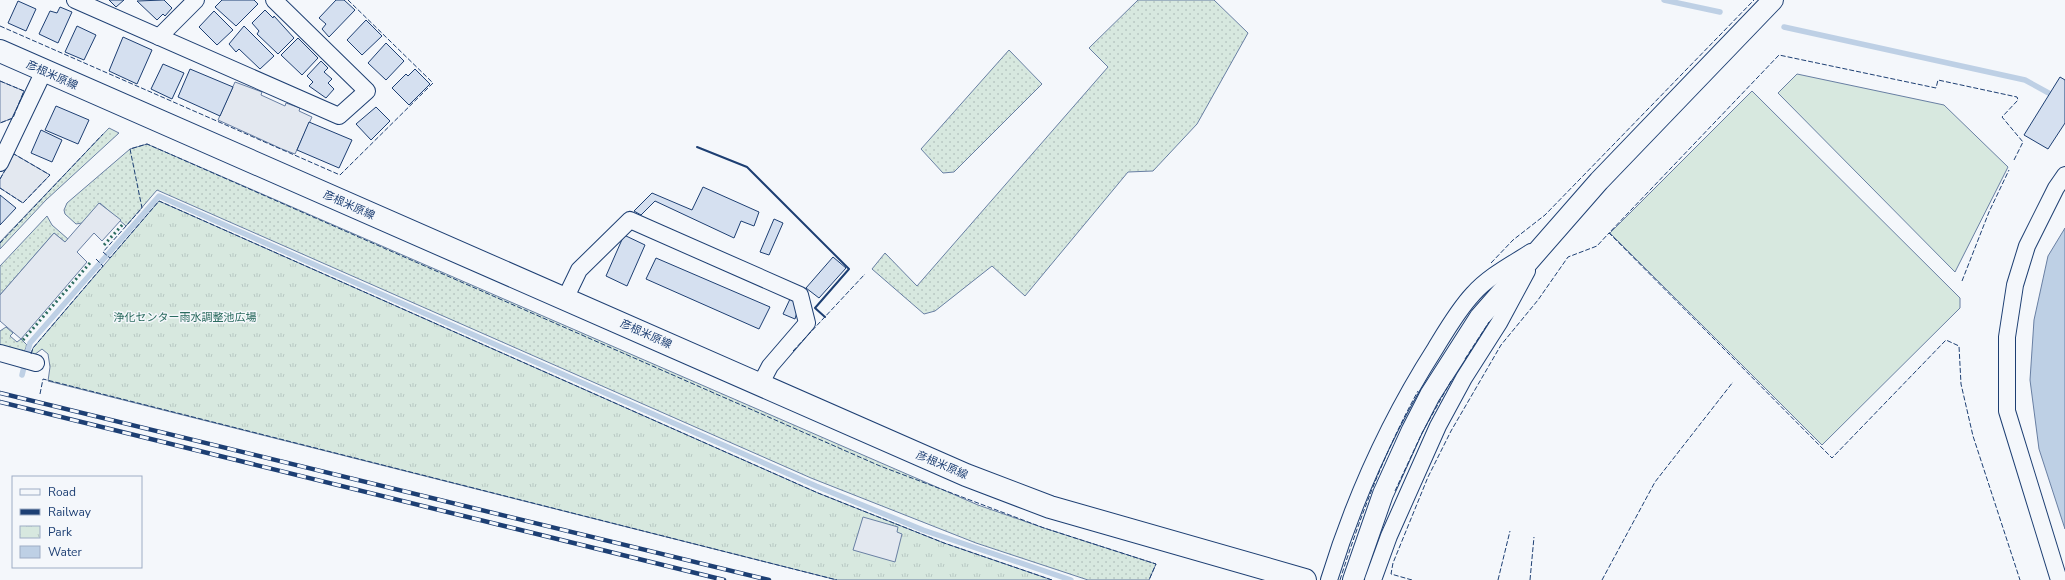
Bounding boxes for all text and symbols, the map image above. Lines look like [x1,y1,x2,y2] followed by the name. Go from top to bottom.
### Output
[24,57,80,93] street label: 彦根米原線
[321,187,377,223] street label: 彦根米原線
[114,310,257,325] park label: 浄化センター雨水調整池広場
[618,316,674,352] street label: 彦根米原線
[914,447,970,483] street label: 彦根米原線
[12,476,142,568] legend
[48,484,76,500] text: Road
[48,504,92,520] text: Railway
[48,524,73,540] text: Park
[48,544,82,560] text: Water

